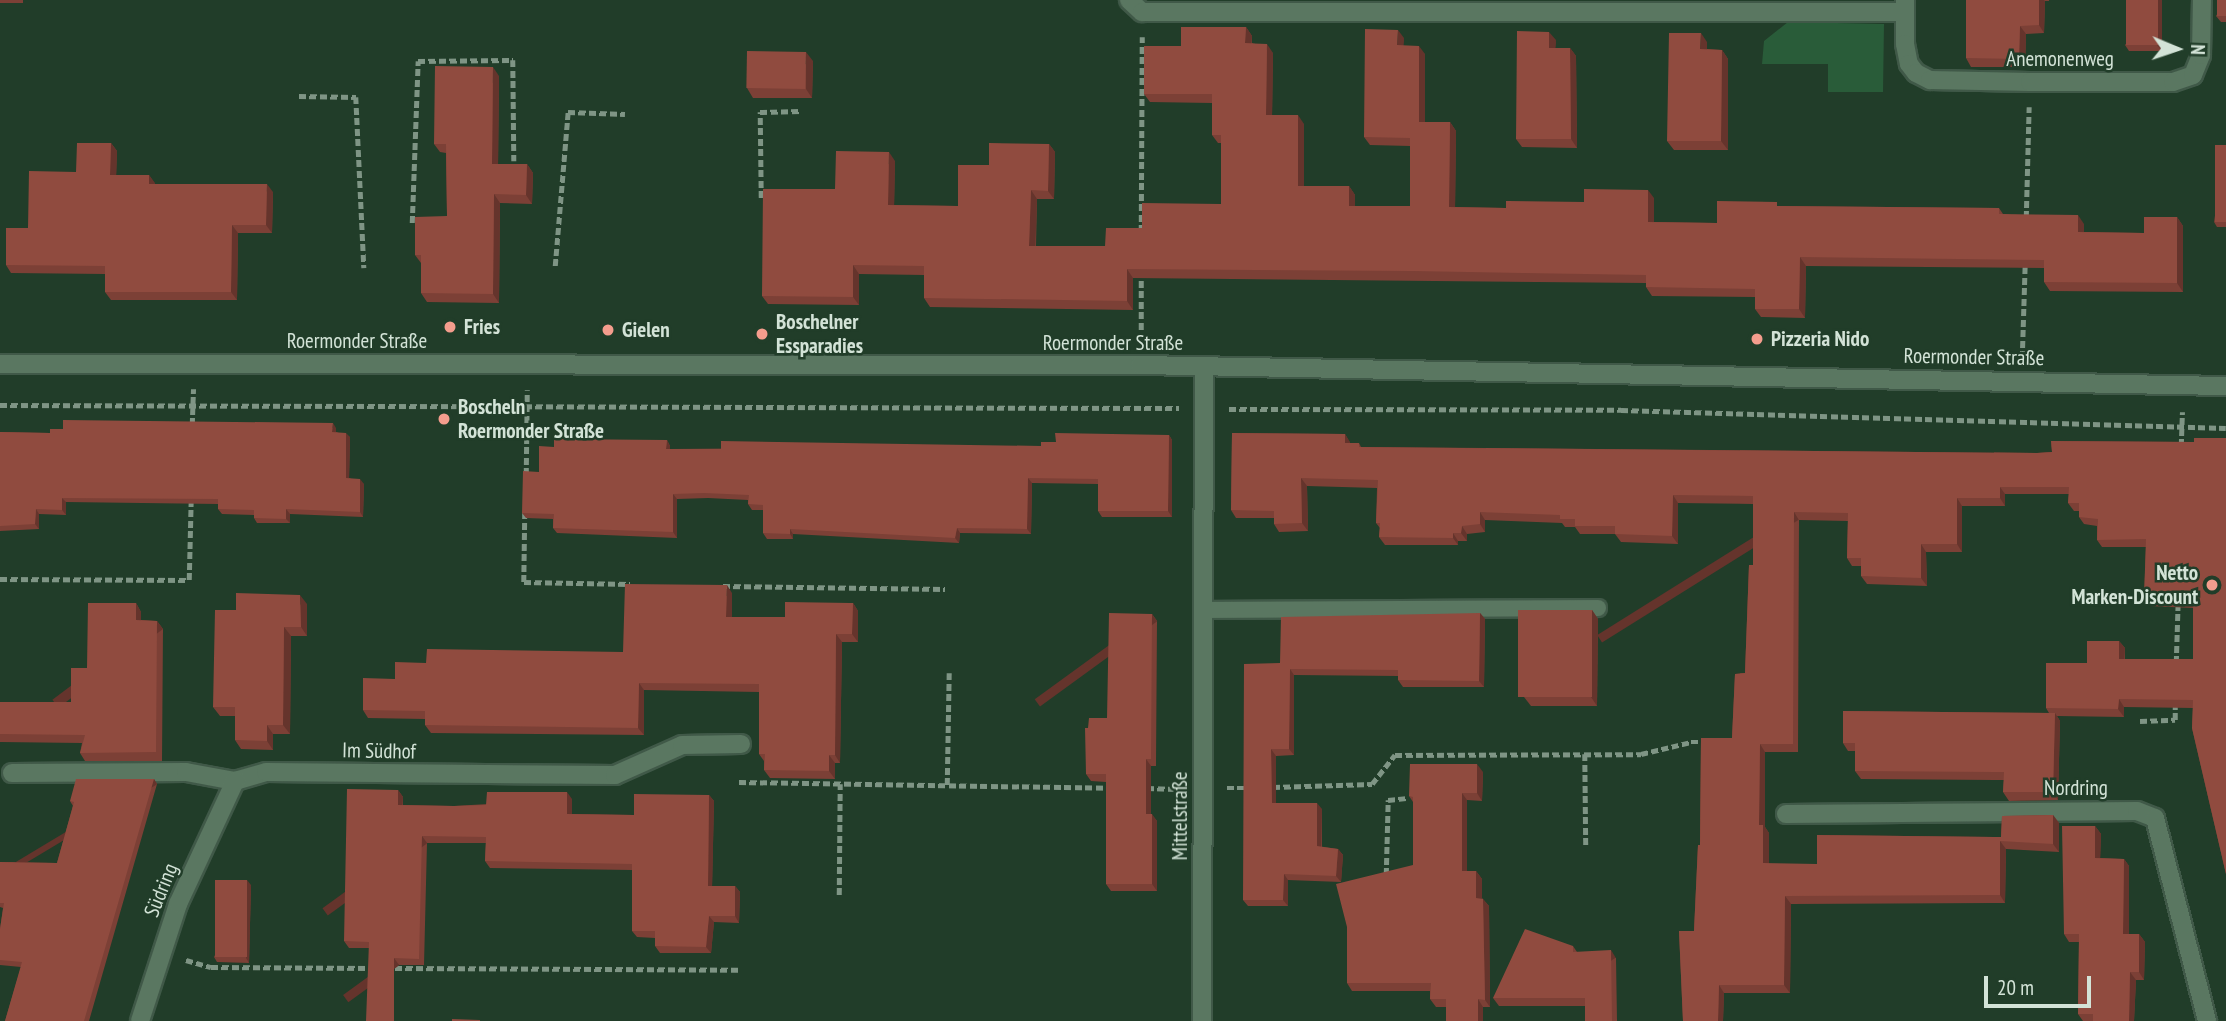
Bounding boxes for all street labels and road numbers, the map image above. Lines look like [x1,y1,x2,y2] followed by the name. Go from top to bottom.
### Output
[2006,46,2114,72] street label: Anemonenweg
[287,328,427,354] street label: Roermonder Straße
[1043,330,1183,356] street label: Roermonder Straße
[1904,343,2044,371] street label: Roermonder Straße
[342,738,416,764] street label: Im Südhof
[1167,772,1193,860] street label: Mittelstraße
[2044,775,2108,801] street label: Nordring
[139,859,183,921] street label: Südring

